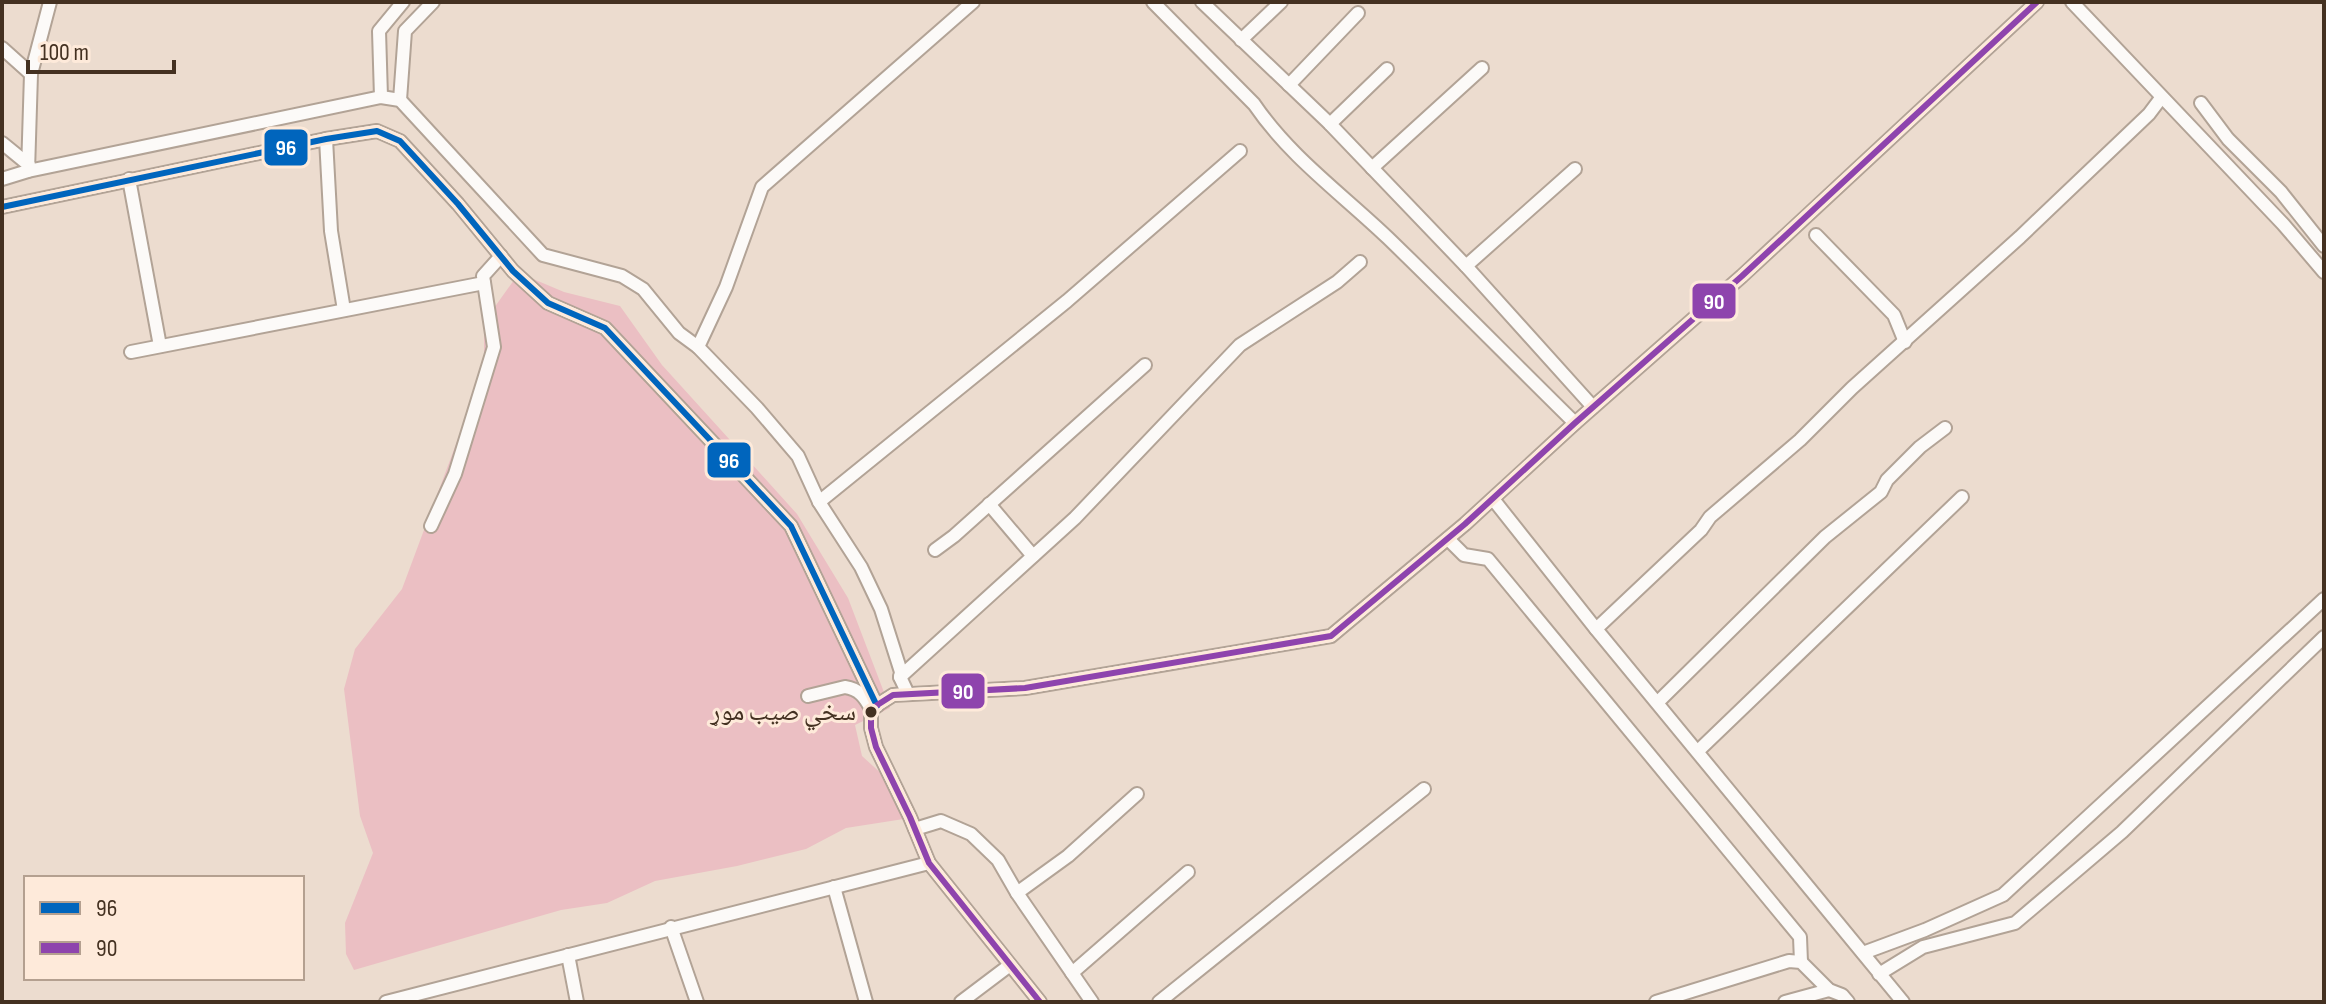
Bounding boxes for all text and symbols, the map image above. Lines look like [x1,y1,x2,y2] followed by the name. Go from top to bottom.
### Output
[28,24,174,74] scale bar
[40,38,89,67] text: 100 m
[263,128,309,167] line badge: 96
[276,135,296,162] text: 96
[1691,282,1737,320] line badge: 90
[1704,289,1724,316] text: 90
[706,441,752,479] line badge: 96
[719,448,739,475] text: 96
[940,672,986,710] line badge: 90
[953,679,973,706] text: 90
[709,697,856,731] place label: سخي صیب موړ
[863,704,879,720] marker: سخي صیب موړ
[24,876,304,980] legend
[96,894,117,923] text: 96
[96,934,117,963] text: 90

